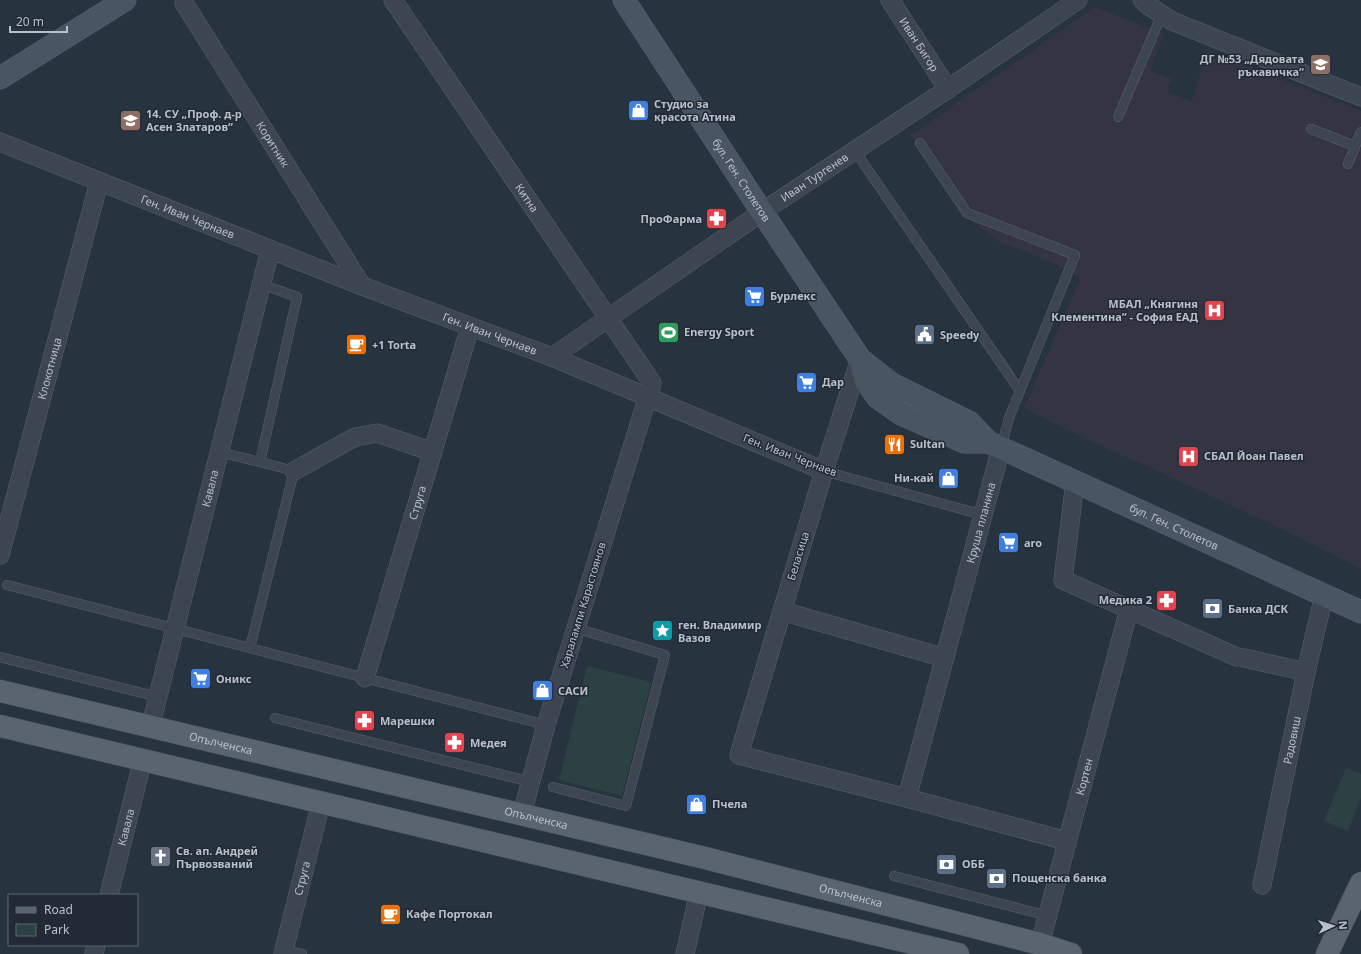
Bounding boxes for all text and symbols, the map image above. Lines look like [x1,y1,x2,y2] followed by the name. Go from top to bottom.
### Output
[10,8,67,34] scale bar
[16,13,44,30] text: 20 m
[896,14,943,74] street label: Иван Бигор
[1200,51,1304,79] place label: ДГ №53 „Дядовата ръкавичка“
[1307,52,1333,78] school or university icon: ДГ №53 „Дядовата ръкавичка“
[654,96,736,124] place label: Студио за красота Атина
[626,97,652,123] shop icon: Студио за красота Атина
[146,106,242,134] place label: 14. СУ „Проф. д-р Асен Златаров“
[118,107,144,133] school or university icon: 14. СУ „Проф. д-р Асен Златаров“
[253,118,293,170] street label: Коритник
[709,135,774,224] street label: бул. Ген. Столетов
[777,149,851,205] street label: Иван Тургенев
[512,180,542,215] street label: Китна
[139,191,237,242] street label: Ген. Иван Чернаев
[704,206,730,232] pharmacy icon: ПроФарма
[641,211,702,226] place label: ПроФарма
[742,283,768,309] supermarket icon: Бурлекс
[770,288,816,303] place label: Бурлекс
[1051,296,1198,324] place label: МБАЛ „Княгиня Клементина“ - София ЕАД
[1201,297,1227,323] hospital icon: МБАЛ „Княгиня Клементина“ - София ЕАД
[441,309,539,358] street label: Ген. Иван Чернаев
[656,319,682,345] sports icon: Energy Sport
[912,322,938,348] public building icon: Speedy
[684,324,755,339] place label: Energy Sport
[940,327,980,342] place label: Speedy
[343,332,369,358] cafe icon: +1 Torta
[34,336,64,401] street label: Клокотница
[372,337,416,352] place label: +1 Torta
[794,369,820,395] supermarket icon: Дар
[822,374,844,389] place label: Дар
[741,430,839,479] street label: Ген. Иван Чернаев
[882,431,908,457] restaurant icon: Sultan
[910,436,945,451] place label: Sultan
[1175,443,1201,469] hospital icon: СБАЛ Йоан Павел
[1204,448,1304,463] place label: СБАЛ Йоан Павел
[936,465,962,491] shop icon: Ни-кай
[198,468,222,508] street label: Кавала
[894,470,934,485] place label: Ни-кай
[962,480,999,565] street label: Круша планина
[405,484,429,521] street label: Струга
[1127,499,1221,553] street label: бул. Ген. Столетов
[783,530,812,582] street label: Беласица
[996,530,1022,556] supermarket icon: aro
[1024,535,1042,550] place label: aro
[556,540,609,670] street label: Харалампи Карастоянов
[1154,587,1180,613] pharmacy icon: Медика 2
[1099,592,1152,607] place label: Медика 2
[1199,596,1225,622] bank icon: Банка ДСК
[1228,601,1289,616] place label: Банка ДСК
[678,617,761,645] place label: ген. Владимир Вазов
[650,618,676,644] place icon: ген. Владимир Вазов
[187,666,213,692] supermarket icon: Оникс
[216,671,252,686] place label: Оникс
[530,678,556,704] shop icon: САСИ
[558,683,588,698] place label: САСИ
[351,708,377,734] pharmacy icon: Марешки
[380,713,435,728] place label: Марешки
[1279,715,1304,765] street label: Радовиш
[188,728,254,758] street label: Опълченска
[441,730,467,756] pharmacy icon: Медея
[470,735,507,750] place label: Медея
[1072,757,1096,797] street label: Кортен
[684,791,710,817] shop icon: Пчела
[712,796,747,811] place label: Пчела
[503,803,570,832] street label: Опълченска
[114,807,137,847] street label: Кавала
[176,843,258,871] place label: Св. ап. Андрей Първозваний
[147,844,173,870] church icon: Св. ап. Андрей Първозваний
[933,851,959,877] bank icon: ОББ
[962,856,985,871] place label: ОББ
[290,859,313,897] street label: Струга
[983,865,1009,891] bank icon: Пощенска банка
[1012,870,1107,885] place label: Пощенска банка
[818,880,884,910] street label: Опълченска
[8,894,138,946] legend
[44,901,73,918] text: Road
[378,901,404,927] cafe icon: Кафе Портокал
[406,906,493,921] place label: Кафе Портокал
[1313,906,1353,946] north arrow
[1336,920,1351,930] text: N
[44,921,70,938] text: Park

